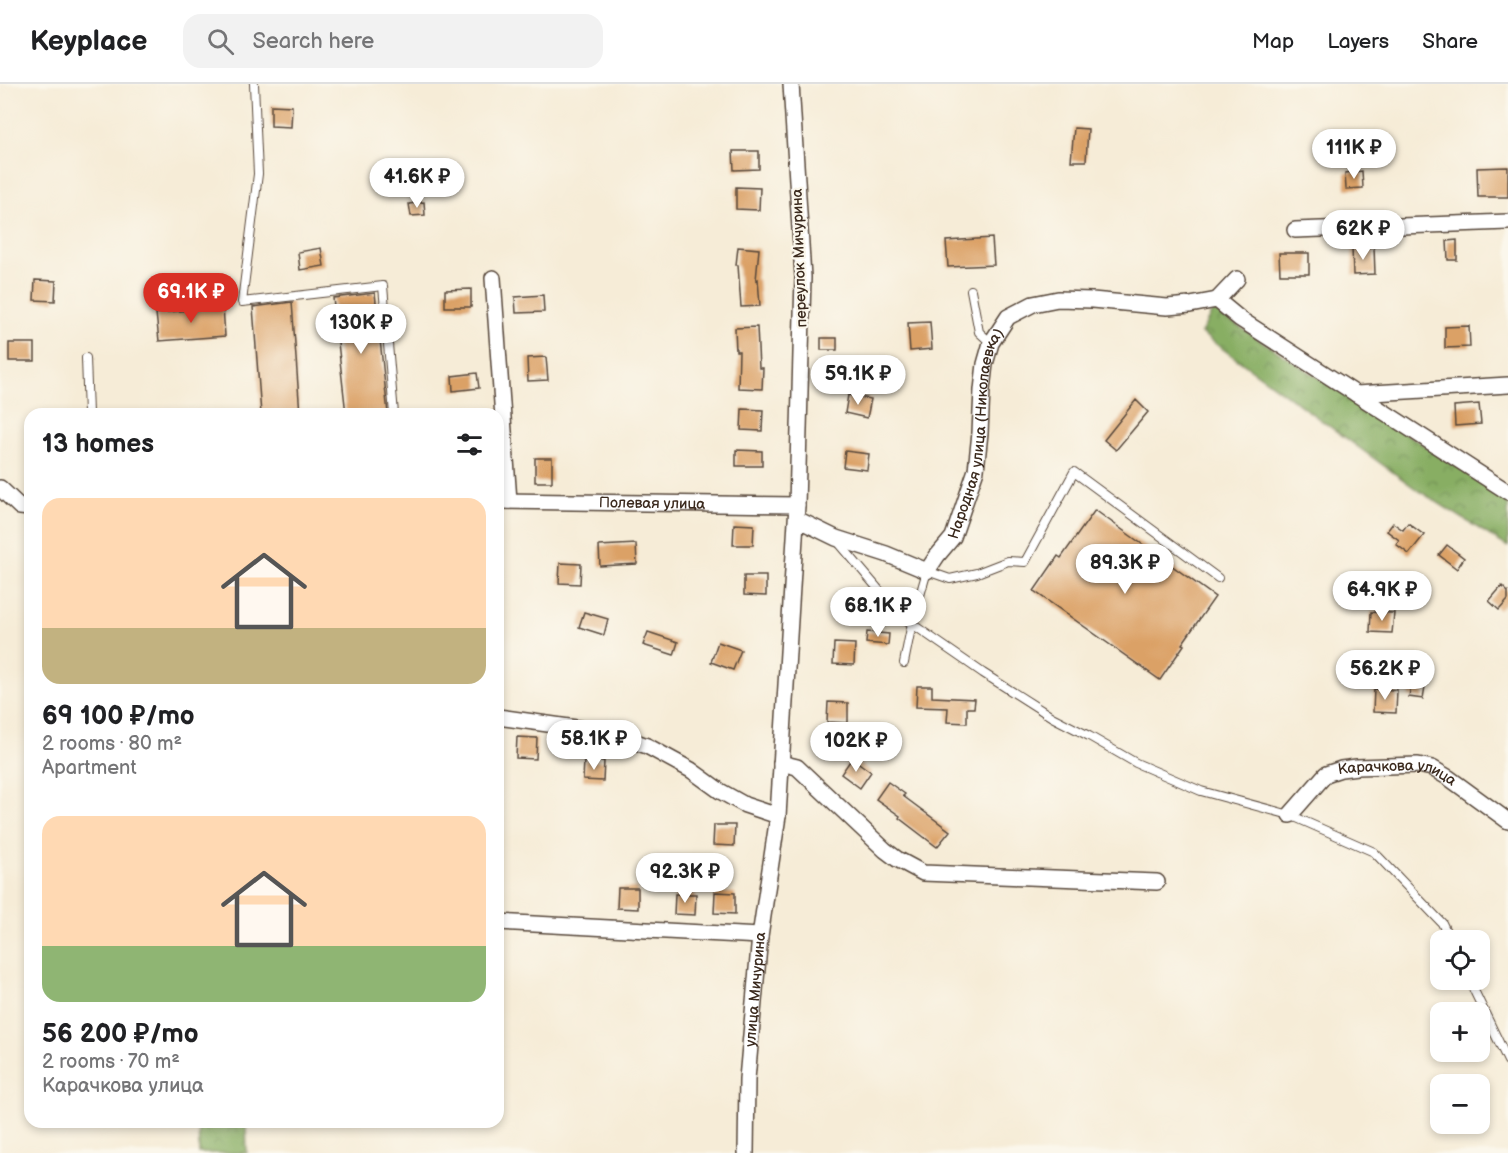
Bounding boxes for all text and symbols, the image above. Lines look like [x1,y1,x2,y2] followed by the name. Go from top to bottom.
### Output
[183,14,603,68] search box
[30,25,147,58] text: Keyplace
[204,25,237,58] icon: search
[252,28,374,55] text: Search here
[1252,29,1294,54] text: Map
[1327,29,1389,54] text: Layers
[1422,29,1478,54] text: Share
[1305,129,1403,180] pin: 111K ₽
[1326,136,1382,160] text: 111K ₽
[362,158,472,209] pin: 41.6K ₽
[384,165,450,189] text: 41.6K ₽
[788,188,811,328] street label: переулок Мичурина
[1321,210,1405,261] pin: 62K ₽
[1336,217,1390,241] text: 62K ₽
[136,273,246,324] pin: 69.1K ₽
[157,280,225,304] text: 69.1K ₽
[312,304,410,355] pin: 130K ₽
[329,311,393,335] text: 130K ₽
[944,325,1008,542] street label: Народная улица (Николаевка)
[803,355,913,406] pin: 59.1K ₽
[825,362,891,386] text: 59.1K ₽
[453,428,486,461] icon: filters
[42,429,154,460] text: 13 homes
[599,493,705,514] street label: Полевая улица
[210,537,318,645] icon: home
[1070,544,1180,595] pin: 89.3K ₽
[1090,551,1160,575] text: 89.3K ₽
[1327,571,1437,622] pin: 64.9K ₽
[1347,578,1417,602] text: 64.9K ₽
[823,587,933,638] pin: 68.1K ₽
[844,594,912,618] text: 68.1K ₽
[1330,650,1440,701] pin: 56.2K ₽
[1350,657,1420,681] text: 56.2K ₽
[42,701,195,732] text: 69 100 ₽/mo
[539,720,649,771] pin: 58.1K ₽
[807,722,905,773] pin: 102K ₽
[560,727,628,751] text: 58.1K ₽
[824,729,888,753] text: 102K ₽
[42,732,182,756] text: 2 rooms · 80 m²
[42,756,137,780] text: Apartment
[1337,756,1460,790] street label: Карачкова улица
[630,853,740,904] pin: 92.3K ₽
[210,855,318,963] icon: home
[650,860,720,884] text: 92.3K ₽
[1430,930,1490,1134] map controls
[1430,930,1490,990] button: locate
[741,931,770,1048] street label: улица Мичурина
[1430,1002,1490,1062] button: +
[42,1019,199,1050] text: 56 200 ₽/mo
[42,1050,180,1074] text: 2 rooms · 70 m²
[42,1074,204,1098] text: Карачкова улица
[1430,1074,1490,1134] button: −

